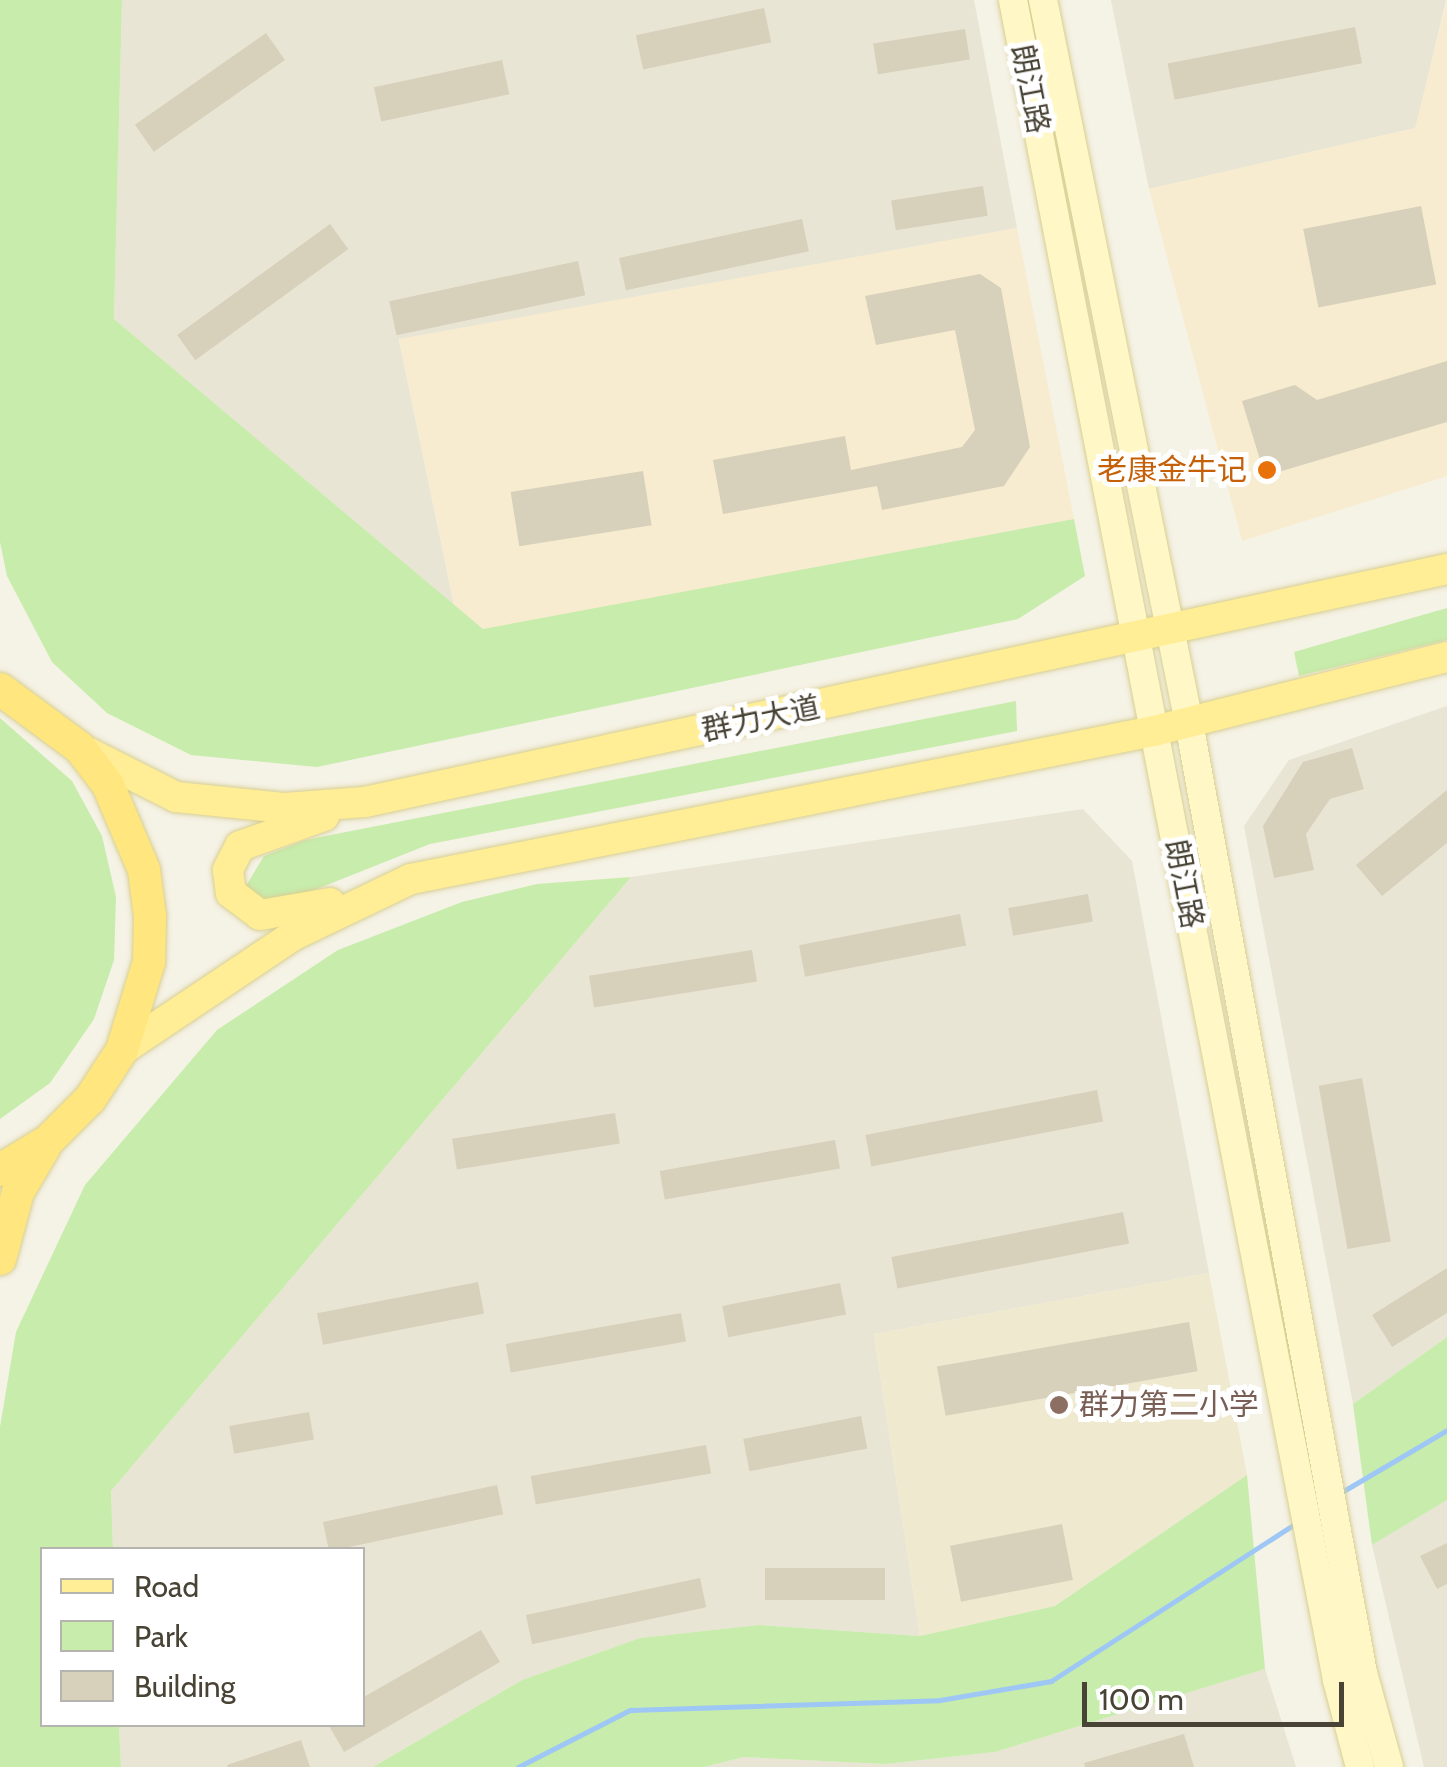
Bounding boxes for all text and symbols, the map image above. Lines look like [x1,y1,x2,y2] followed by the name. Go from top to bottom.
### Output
[1004,41,1056,137] street label: 朗江路
[1097,452,1247,488] place label: 老康金牛记
[1256,459,1278,481] marker: 老康金牛记
[699,689,823,749] street label: 群力大道
[1158,836,1210,932] street label: 朗江路
[1079,1387,1259,1423] place label: 群力第二小学
[1048,1394,1070,1416] marker: 群力第二小学
[40,1547,365,1727] legend
[134,1568,199,1605] text: Road
[134,1618,188,1655] text: Park
[1087,1662,1350,1724] scale bar
[134,1668,236,1705] text: Building
[1099,1681,1184,1718] text: 100 m

